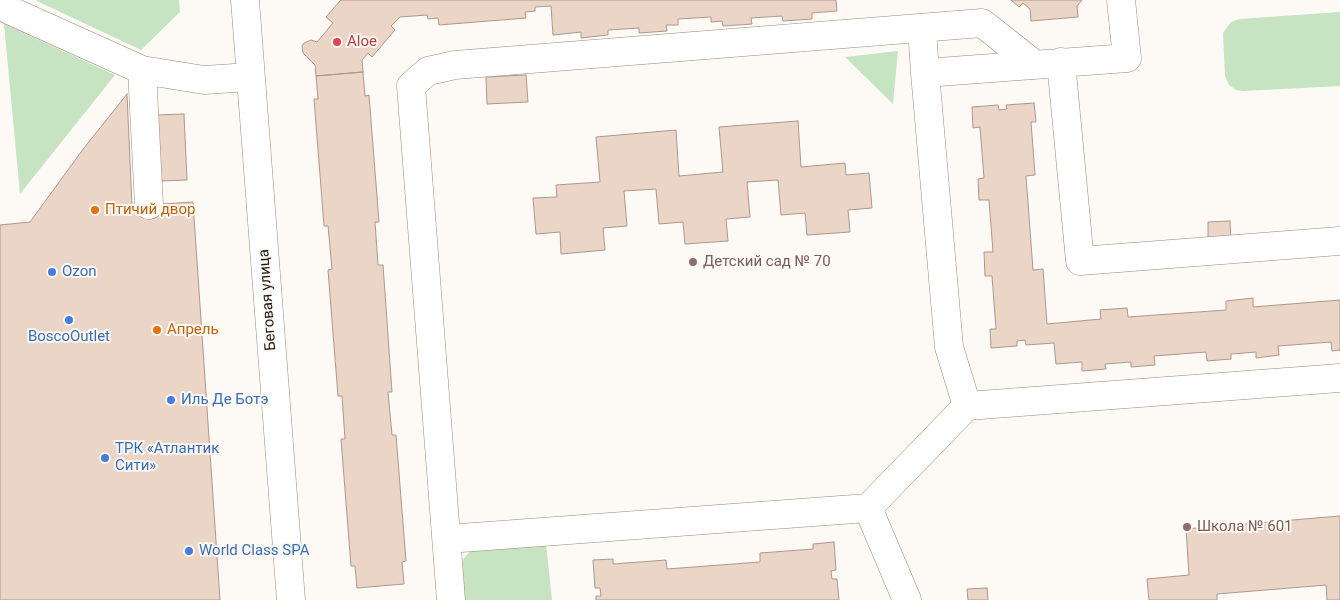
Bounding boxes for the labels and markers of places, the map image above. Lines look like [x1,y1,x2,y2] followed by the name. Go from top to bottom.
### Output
[347,33,377,51] place label: Aloe
[331,36,343,48] marker: Aloe
[105,201,195,219] place label: Птичий двор
[89,204,101,216] marker: Птичий двор
[703,253,831,271] place label: Детский сад № 70
[687,256,699,268] marker: Детский сад № 70
[62,263,96,281] place label: Ozon
[46,266,58,278] marker: Ozon
[63,314,75,326] marker: BoscoOutlet
[167,321,219,339] place label: Апрель
[151,324,163,336] marker: Апрель
[28,328,110,346] place label: BoscoOutlet
[181,391,268,409] place label: Иль Де Ботэ
[165,394,177,406] marker: Иль Де Ботэ
[115,440,219,475] place label: ТРК «Атлантик Сити»
[99,452,111,464] marker: ТРК «Атлантик Сити»
[1197,518,1292,536] place label: Школа № 601
[1181,521,1193,533] marker: Школа № 601
[199,542,309,560] place label: World Class SPA
[183,545,195,557] marker: World Class SPA

